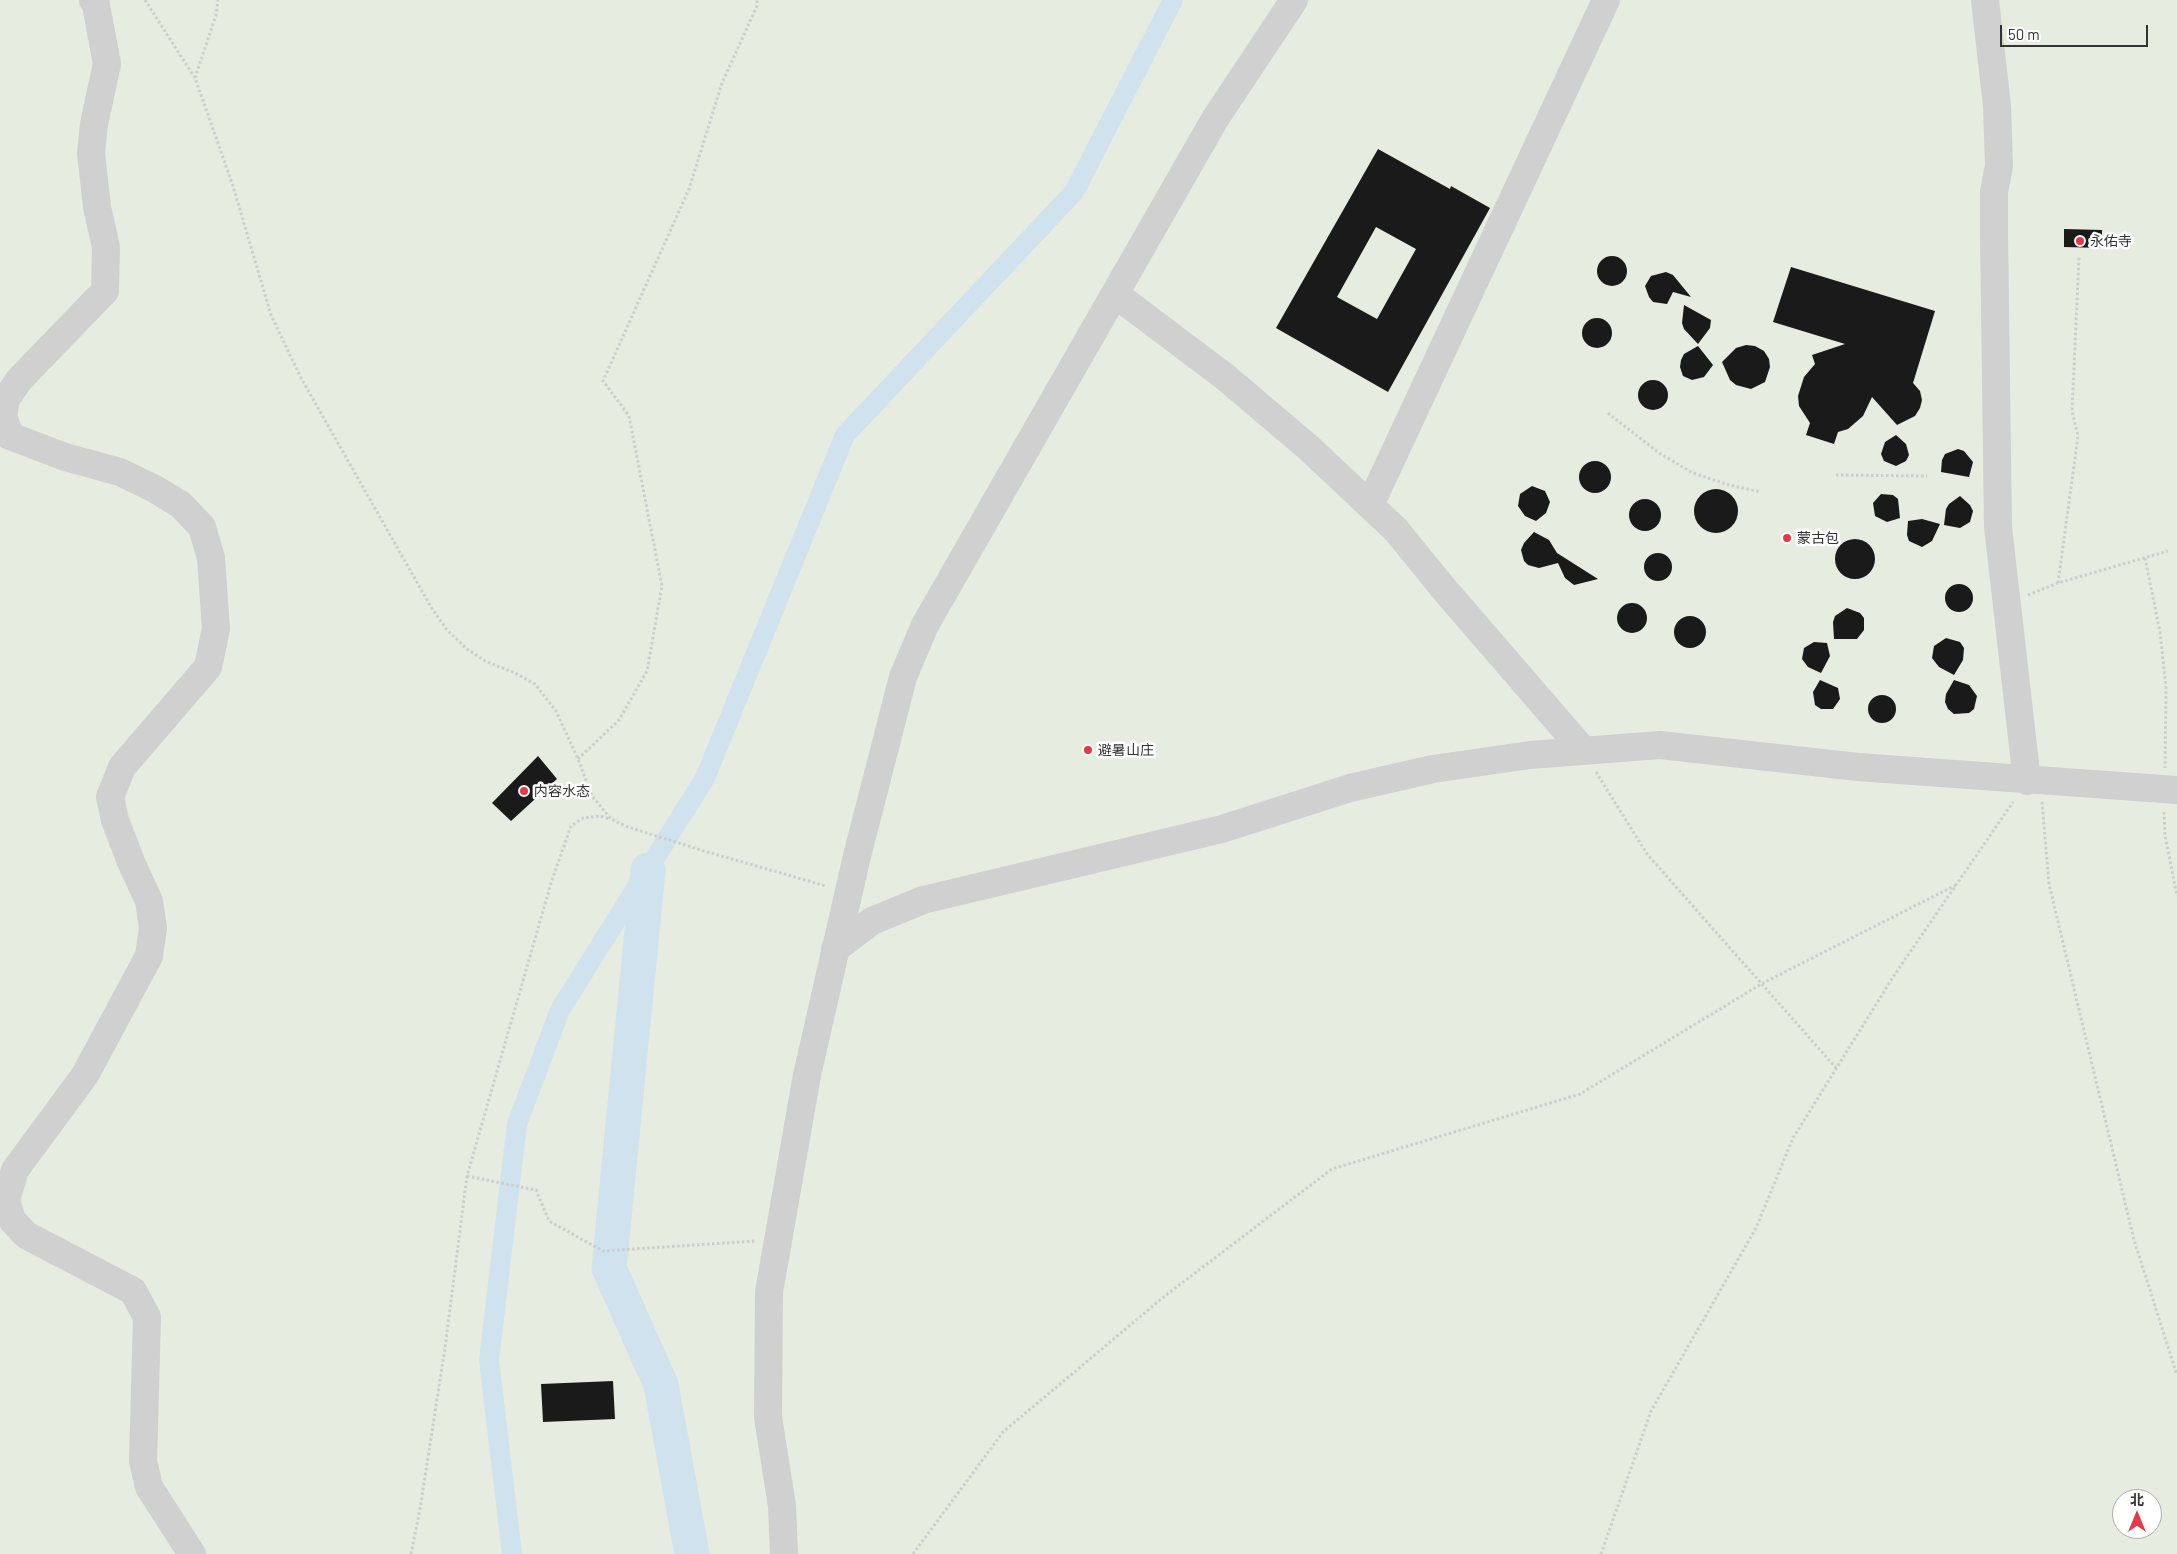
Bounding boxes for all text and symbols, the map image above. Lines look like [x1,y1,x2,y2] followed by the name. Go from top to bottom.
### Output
[2002,15,2150,47] scale bar
[2008,25,2040,43] text: 50 m
[2090,233,2132,249] place label: 永佑寺
[2074,235,2086,247] marker: 永佑寺
[1797,530,1839,546] place label: 蒙古包
[1781,532,1793,544] marker: 蒙古包
[1098,742,1154,758] place label: 避暑山庄
[1082,744,1094,756] marker: 避暑山庄
[534,783,590,799] place label: 内容水态
[518,785,530,797] marker: 内容水态
[2112,1489,2162,1539] north arrow
[2130,1491,2144,1508] text: 北

